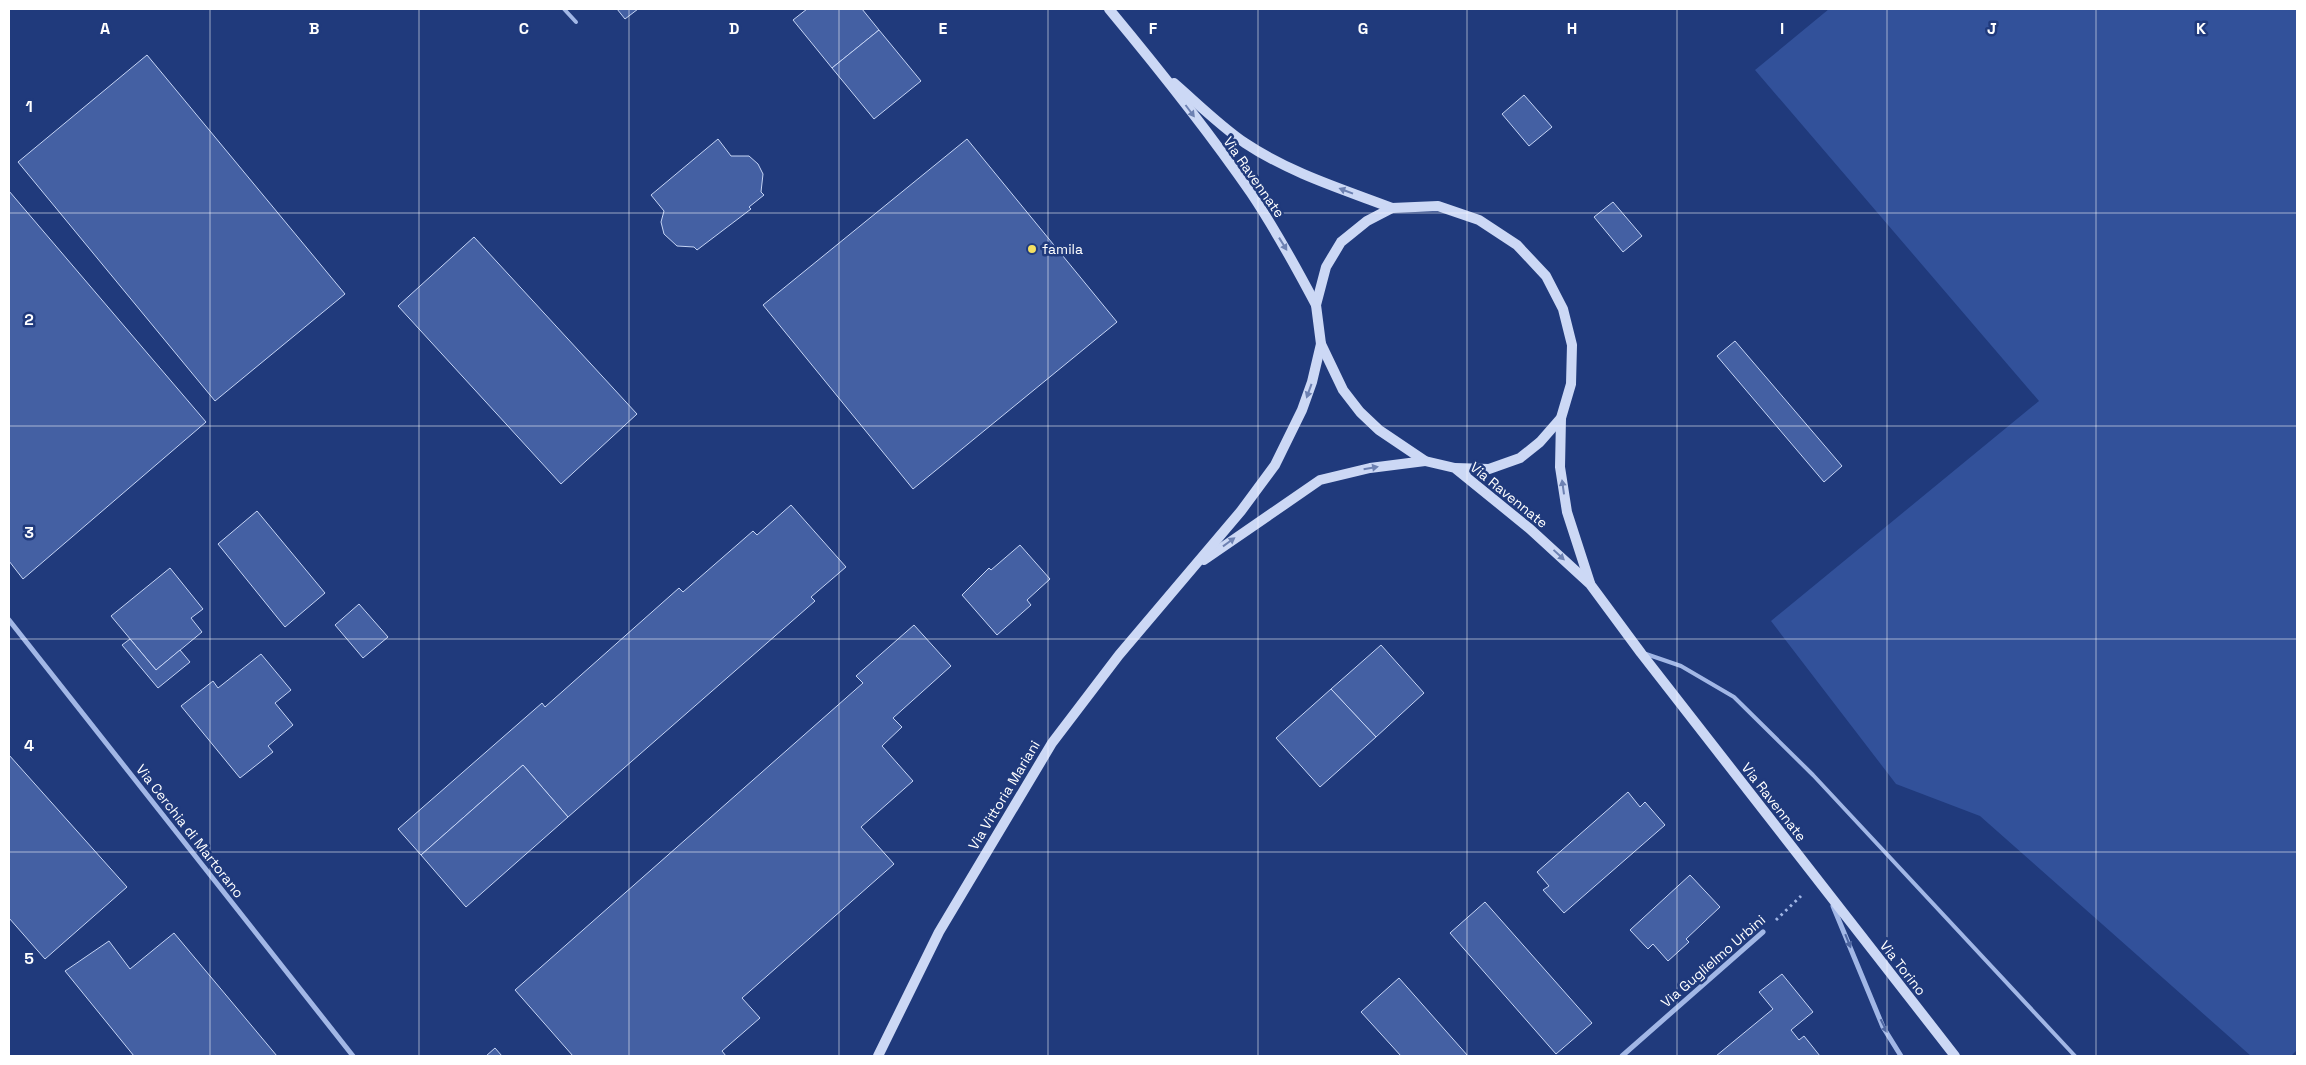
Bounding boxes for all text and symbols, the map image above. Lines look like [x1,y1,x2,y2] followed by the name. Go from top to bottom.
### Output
[100,18,110,39] text: A
[309,18,319,39] text: B
[519,18,529,39] text: C
[729,18,739,39] text: D
[939,18,948,39] text: E
[1149,18,1158,39] text: F
[1358,18,1368,39] text: G
[1567,18,1577,39] text: H
[1780,18,1784,39] text: I
[1987,18,1997,39] text: J
[2196,18,2206,39] text: K
[25,96,33,117] text: 1
[1185,104,1195,118] one-way arrow
[1219,133,1289,221] street label: Via Ravennate
[1339,187,1354,194] one-way arrow
[1278,237,1288,251] one-way arrow
[1042,240,1083,258] place label: famila
[1026,243,1038,255] marker: famila
[24,309,34,330] text: 2
[1305,384,1312,399] one-way arrow
[1466,458,1552,532] street label: Via Ravennate
[1363,464,1379,472] one-way arrow
[1559,478,1567,494] one-way arrow
[24,522,34,543] text: 3
[1222,537,1235,547] one-way arrow
[1553,550,1566,561] one-way arrow
[24,735,34,756] text: 4
[964,737,1044,853] street label: Via Vittoria Mariani
[1738,759,1810,845] street label: Via Ravennate
[132,761,248,901] street label: Via Cerchia di Martorano
[1657,911,1769,1011] street label: Via Guglielmo Urbini
[1844,934,1852,949] one-way arrow
[1876,937,1930,999] street label: Via Torino
[24,948,34,969] text: 5
[1880,1019,1888,1034] one-way arrow

